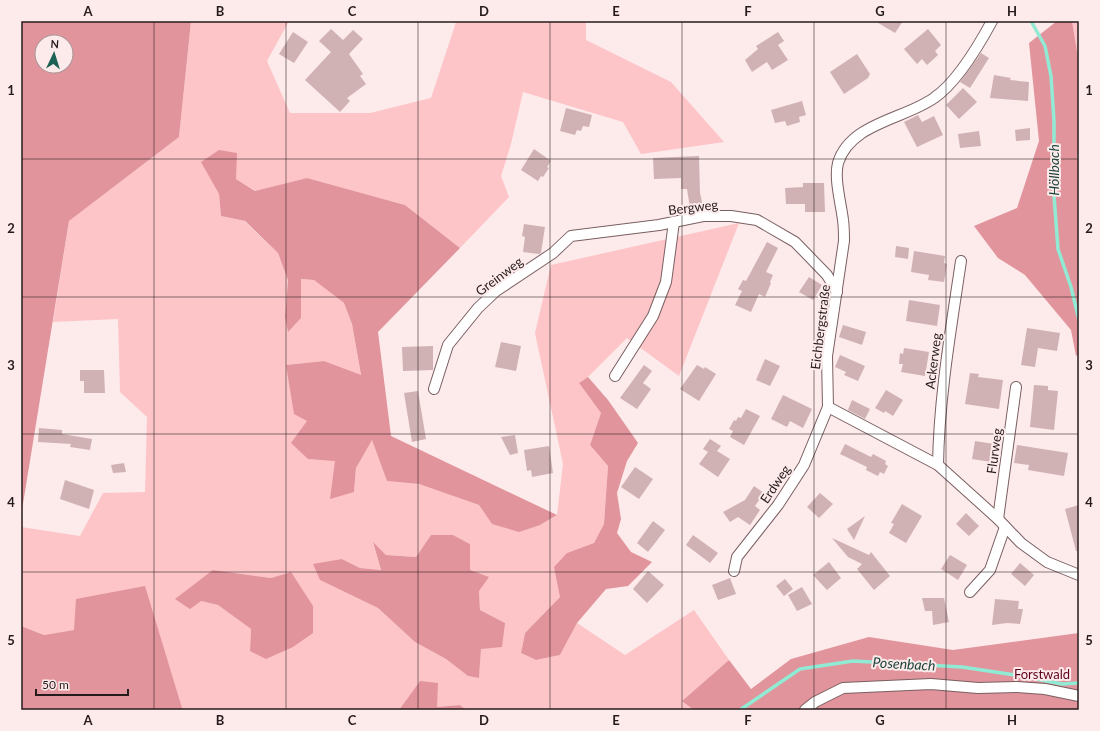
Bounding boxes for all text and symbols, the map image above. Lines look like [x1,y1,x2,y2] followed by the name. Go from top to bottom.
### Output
[82,3,93,19] text: A
[216,3,225,19] text: B
[348,3,357,19] text: C
[479,3,489,19] text: D
[612,3,620,19] text: E
[744,3,752,19] text: F
[875,3,885,19] text: G
[1007,3,1017,19] text: H
[34,34,74,74] north arrow
[50,37,59,50] text: N
[7,82,15,98] text: 1
[1085,82,1093,98] text: 1
[1045,144,1062,196] water label: Höllbach
[667,196,719,218] street label: Bergweg
[7,220,15,236] text: 2
[1085,220,1093,236] text: 2
[472,253,526,299] street label: Greinweg
[807,284,833,370] street label: Eichbergstraße
[922,332,944,390] street label: Ackerweg
[7,357,15,373] text: 3
[1085,357,1093,373] text: 3
[983,427,1005,475] street label: Flurweg
[756,462,794,506] street label: Erdweg
[7,494,15,510] text: 4
[1085,494,1093,510] text: 4
[7,632,15,648] text: 5
[1085,632,1093,648] text: 5
[872,653,936,674] water label: Posenbach
[1014,666,1070,682] park label: Forstwald
[36,671,128,697] scale bar
[42,677,69,692] text: 50 m
[82,712,93,728] text: A
[216,712,225,728] text: B
[348,712,357,728] text: C
[479,712,489,728] text: D
[612,712,620,728] text: E
[744,712,752,728] text: F
[875,712,885,728] text: G
[1007,712,1017,728] text: H

